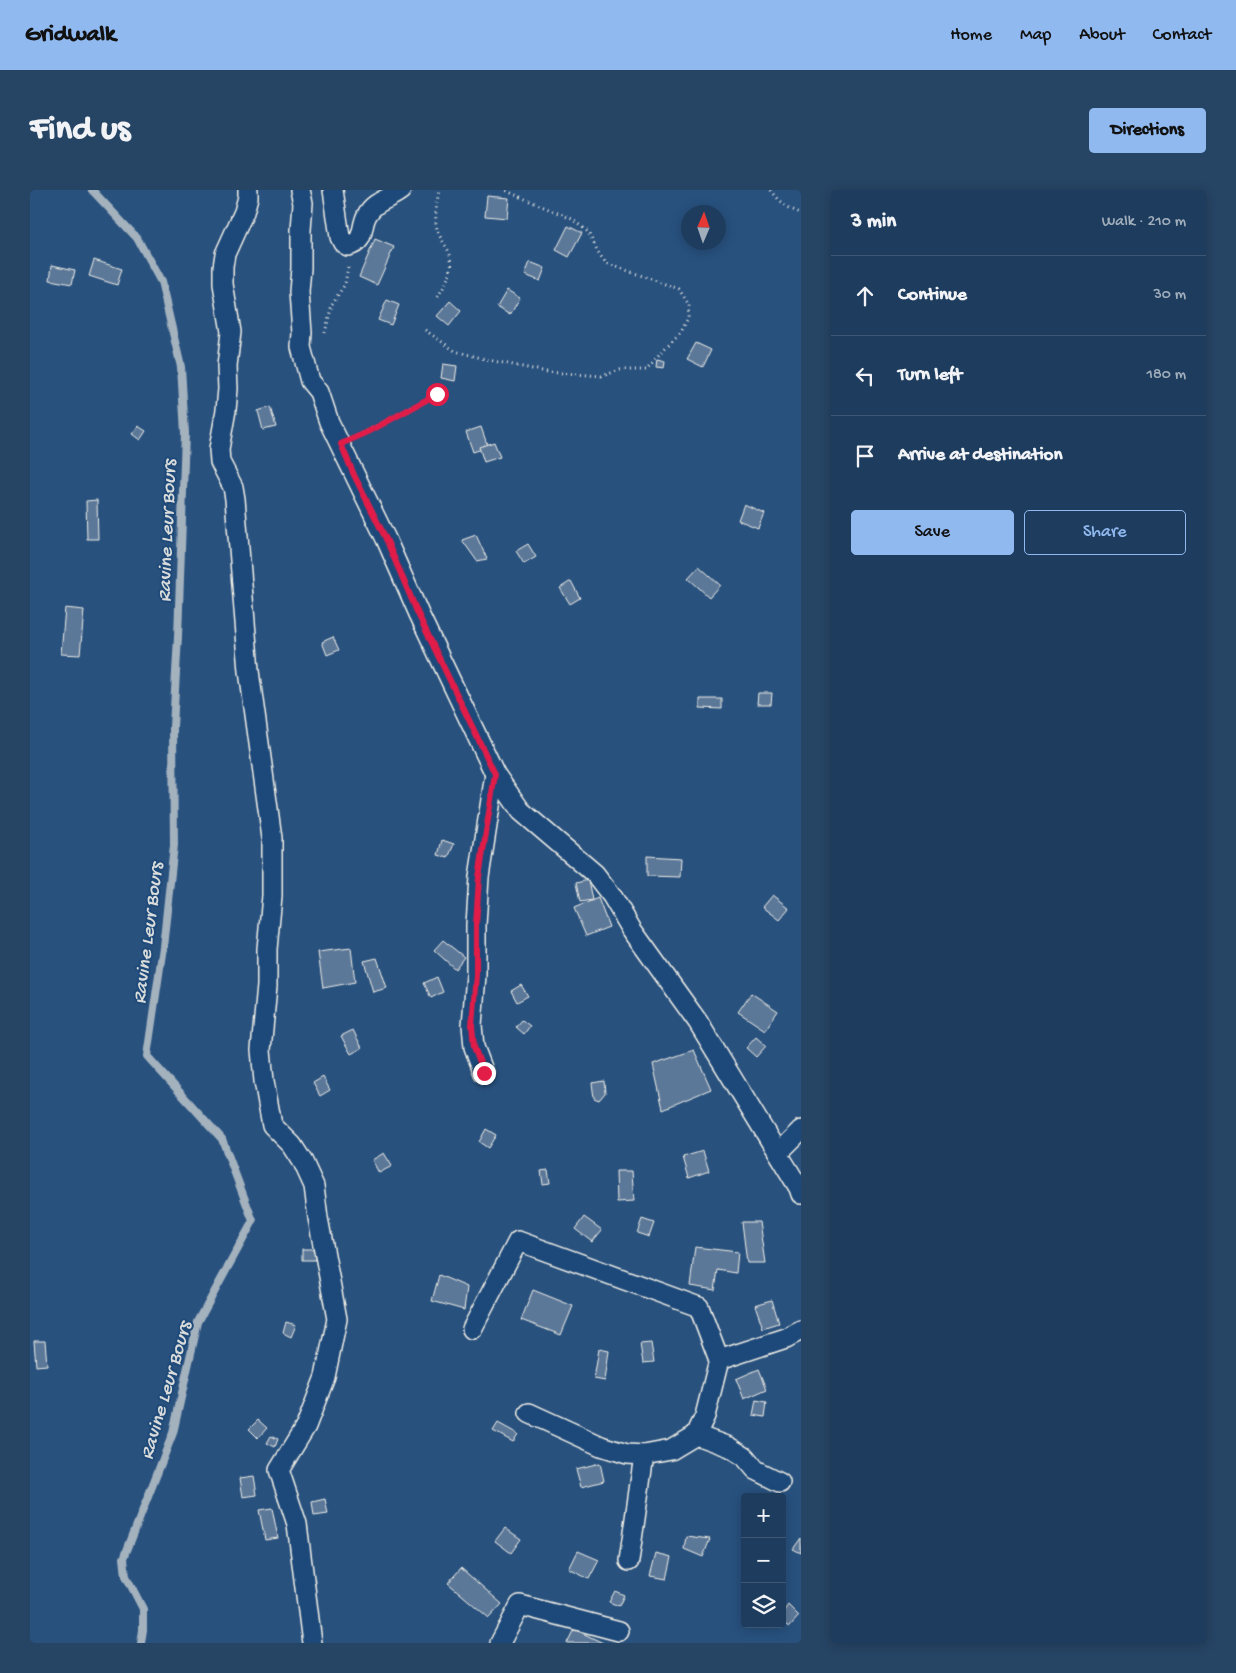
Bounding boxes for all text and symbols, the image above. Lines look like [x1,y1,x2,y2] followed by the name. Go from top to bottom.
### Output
[25,21,116,50] text: Gridwalk
[950,25,992,46] text: Home
[1020,25,1051,46] text: Map
[1079,25,1125,46] text: About
[1153,25,1211,46] text: Contact
[1089,108,1206,153] button: Directions
[30,110,130,151] text: Find us
[681,205,726,250] north arrow
[851,210,896,235] text: 3 min
[1102,213,1186,232] text: Walk · 210 m
[851,282,879,310] icon: ahead
[898,284,967,307] text: Continue
[1153,286,1186,305] text: 30 m
[851,362,879,390] icon: left
[898,364,962,387] text: Turn left
[1147,366,1186,385] text: 180 m
[426,383,449,406] route start
[851,442,879,470] icon: arrive
[898,444,1062,467] text: Arrive at destination
[155,458,183,603] water label: Ravine Leur Bours
[851,510,1014,555] button: Save
[1024,510,1186,555] button: Share
[129,860,170,1006] water label: Ravine Leur Bours
[473,1062,496,1085] route end
[137,1318,199,1463] water label: Ravine Leur Bours
[741,1493,786,1628] map controls
[741,1493,786,1538] button: +
[741,1538,786,1583] button: −
[741,1583,786,1628] button: layers

